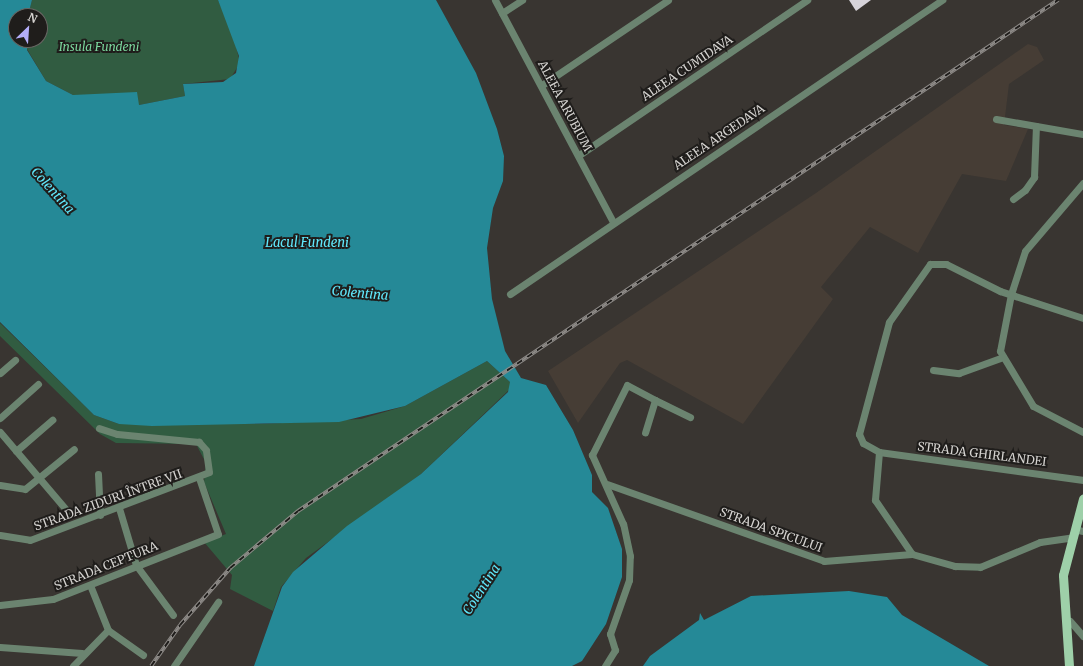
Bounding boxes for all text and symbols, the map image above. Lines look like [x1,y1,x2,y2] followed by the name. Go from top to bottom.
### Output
[8,8,48,48] north arrow
[26,10,40,26] text: N
[639,32,735,104] street label: ALEEA CUMIDAVA
[59,40,139,54] park label: Insula Fundeni
[535,58,595,154] street label: ALEEA ARUBIUM
[671,101,767,173] street label: ALEEA ARGEDAVA
[27,165,77,217] water label: Colentina
[265,235,349,251] water label: Lacul Fundeni
[331,284,389,304] water label: Colentina
[917,439,1047,469] street label: STRADA GHIRLANDEI
[32,466,184,534] street label: STRADA ZIDURI ÎNTRE VII
[718,505,824,555] street label: STRADA SPICULUI
[52,539,160,593] street label: STRADA CEPTURA
[460,562,504,618] water label: Colentina

